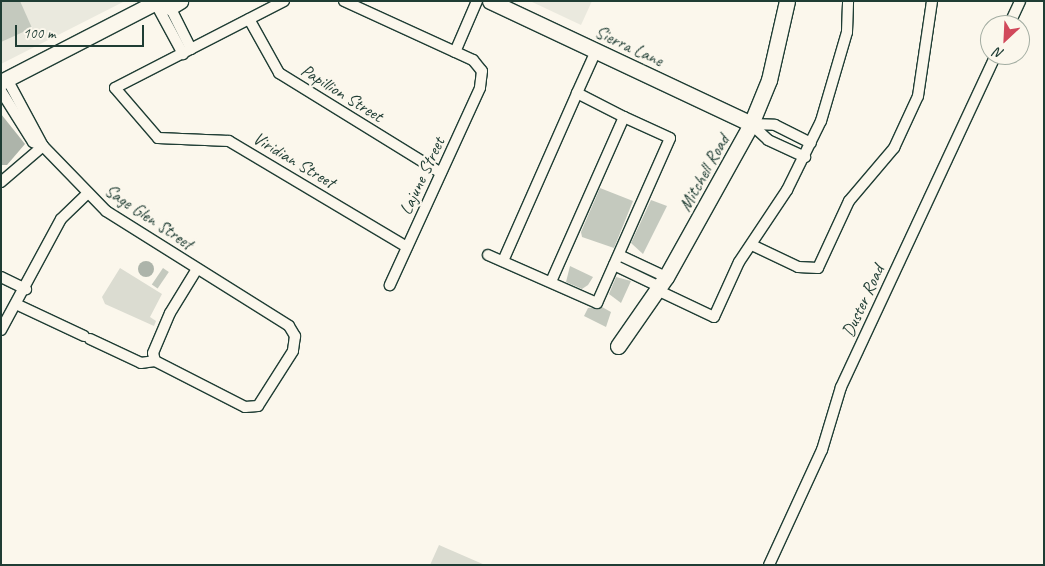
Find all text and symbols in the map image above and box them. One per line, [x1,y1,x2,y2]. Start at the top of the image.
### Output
scale bar [18,15,146,47]
north arrow [980,15,1030,65]
street label: Sierra Lane [592,21,666,71]
text: 100 m [23,24,55,43]
text: N [991,44,1006,63]
street label: Papillion Street [297,59,387,127]
street label: Viridian Street [249,127,339,193]
street label: Mitchell Road [674,131,734,215]
street label: Lajune Street [395,134,449,218]
street label: Sage Glen Street [100,179,198,255]
street label: Duster Road [837,262,889,340]

